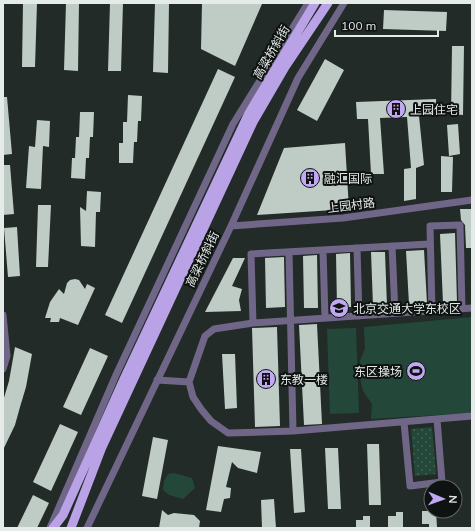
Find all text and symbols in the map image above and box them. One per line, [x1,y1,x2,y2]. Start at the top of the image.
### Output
scale bar [335,12,438,38]
text: 100 m [341,18,376,33]
street label: 高粱桥斜街 [250,22,292,82]
building icon: 上园住宅 [385,98,407,120]
place label: 上园住宅 [410,102,458,117]
building icon: 融汇国际 [299,167,321,189]
place label: 融汇国际 [324,171,372,186]
street label: 上园村路 [326,195,376,215]
street label: 高梁桥斜街 [182,229,222,289]
school or university icon: 北京交通大学东校区 [328,297,350,319]
place label: 北京交通大学东校区 [353,301,461,316]
sports icon: 东区操场 [405,360,427,382]
place label: 东区操场 [354,364,402,379]
building icon: 东教一楼 [255,368,277,390]
place label: 东教一楼 [280,372,328,387]
north arrow [423,479,463,519]
text: N [446,495,460,504]

